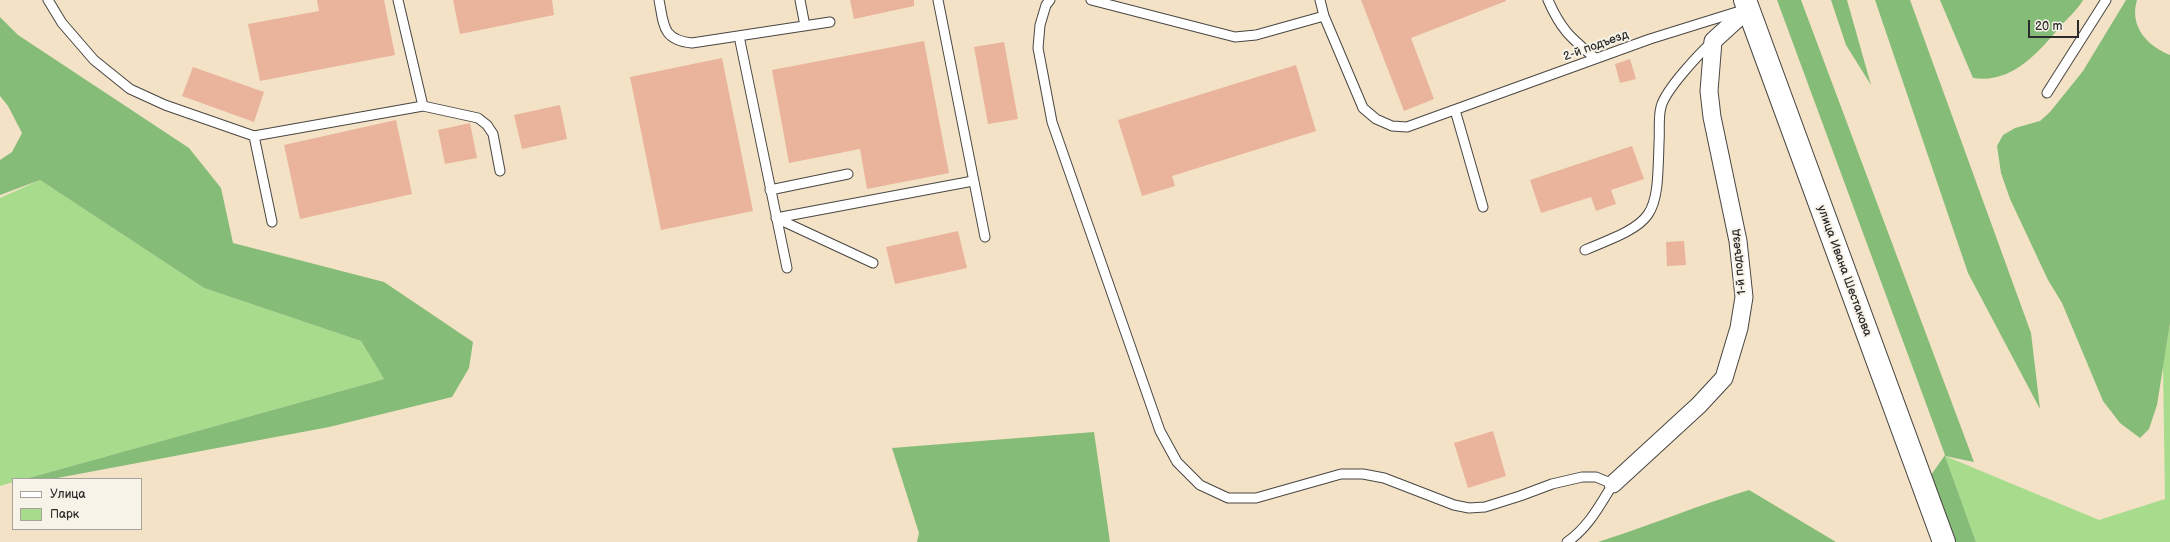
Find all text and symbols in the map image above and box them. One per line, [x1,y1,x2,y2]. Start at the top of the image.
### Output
scale bar [2030,12,2081,38]
text: 20 m [2035,19,2062,34]
street label: 2-й подъезд [1561,28,1631,64]
street label: улица Ивана Шестакова [1814,204,1874,338]
street label: 1-й подъезд [1728,229,1750,295]
legend [12,478,142,530]
text: Улица [50,487,86,502]
text: Парк [50,507,79,522]

